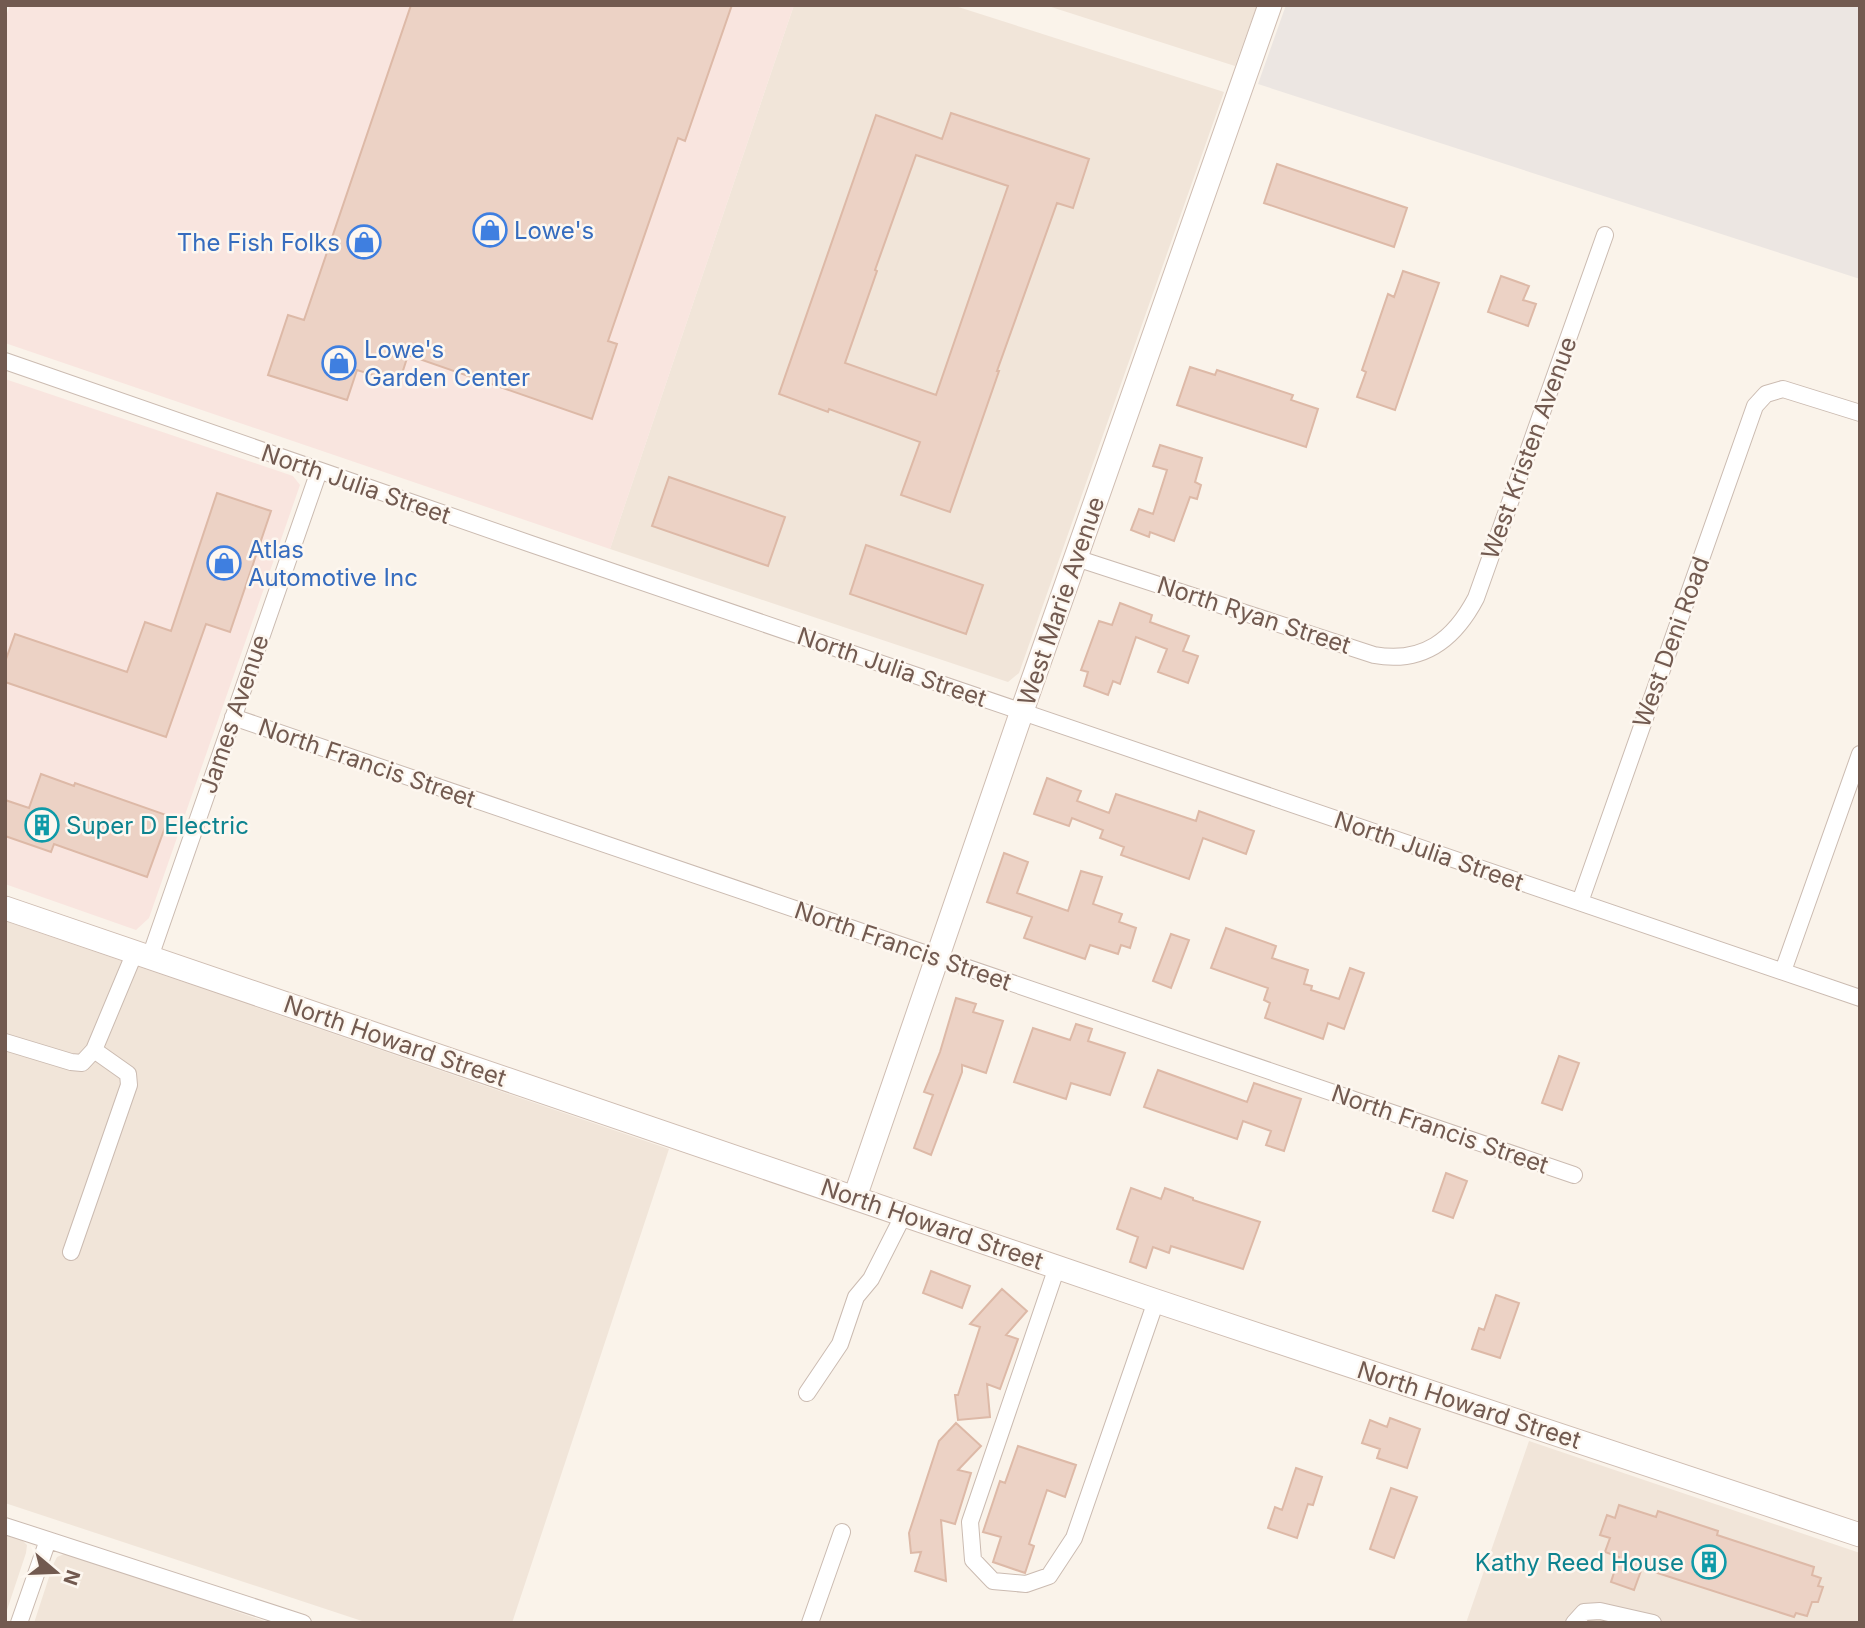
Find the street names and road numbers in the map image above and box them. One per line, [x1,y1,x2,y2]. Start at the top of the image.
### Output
street label: West Kristen Avenue [1475,333,1583,563]
street label: North Julia Street [258,438,455,530]
street label: West Marie Avenue [1012,493,1110,709]
street label: West Deni Road [1627,553,1715,731]
street label: North Ryan Street [1154,570,1354,660]
street label: North Julia Street [794,621,991,713]
street label: James Avenue [193,631,275,797]
street label: North Francis Street [255,712,479,814]
street label: North Julia Street [1331,805,1528,897]
street label: North Francis Street [791,895,1015,997]
street label: North Howard Street [280,989,510,1093]
street label: North Francis Street [1328,1078,1552,1180]
street label: North Howard Street [817,1172,1047,1276]
street label: North Howard Street [1354,1355,1585,1455]

